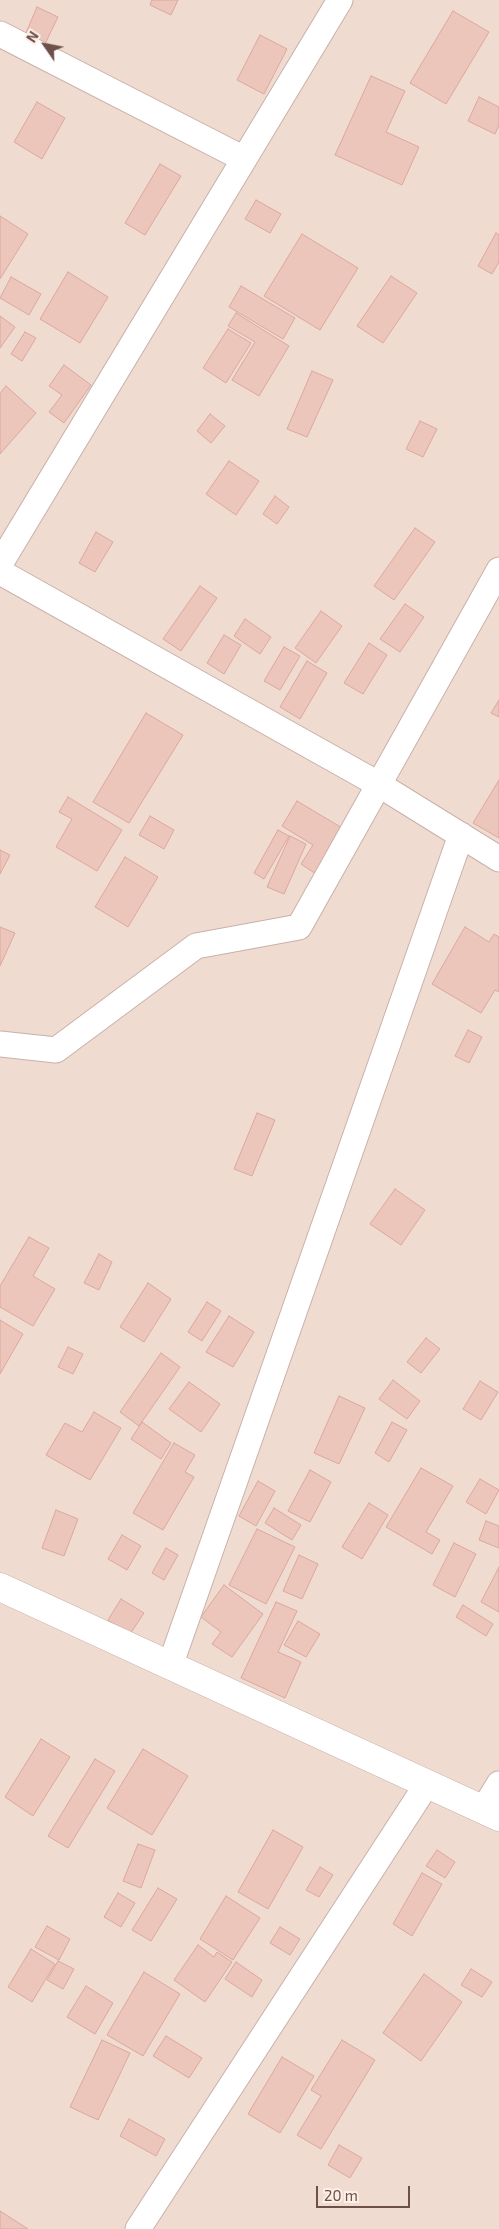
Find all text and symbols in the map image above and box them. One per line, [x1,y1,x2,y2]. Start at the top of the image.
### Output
north arrow [20,20,70,70]
text: N [22,28,42,45]
scale bar [319,2176,413,2208]
text: 20 m [324,2186,358,2204]

